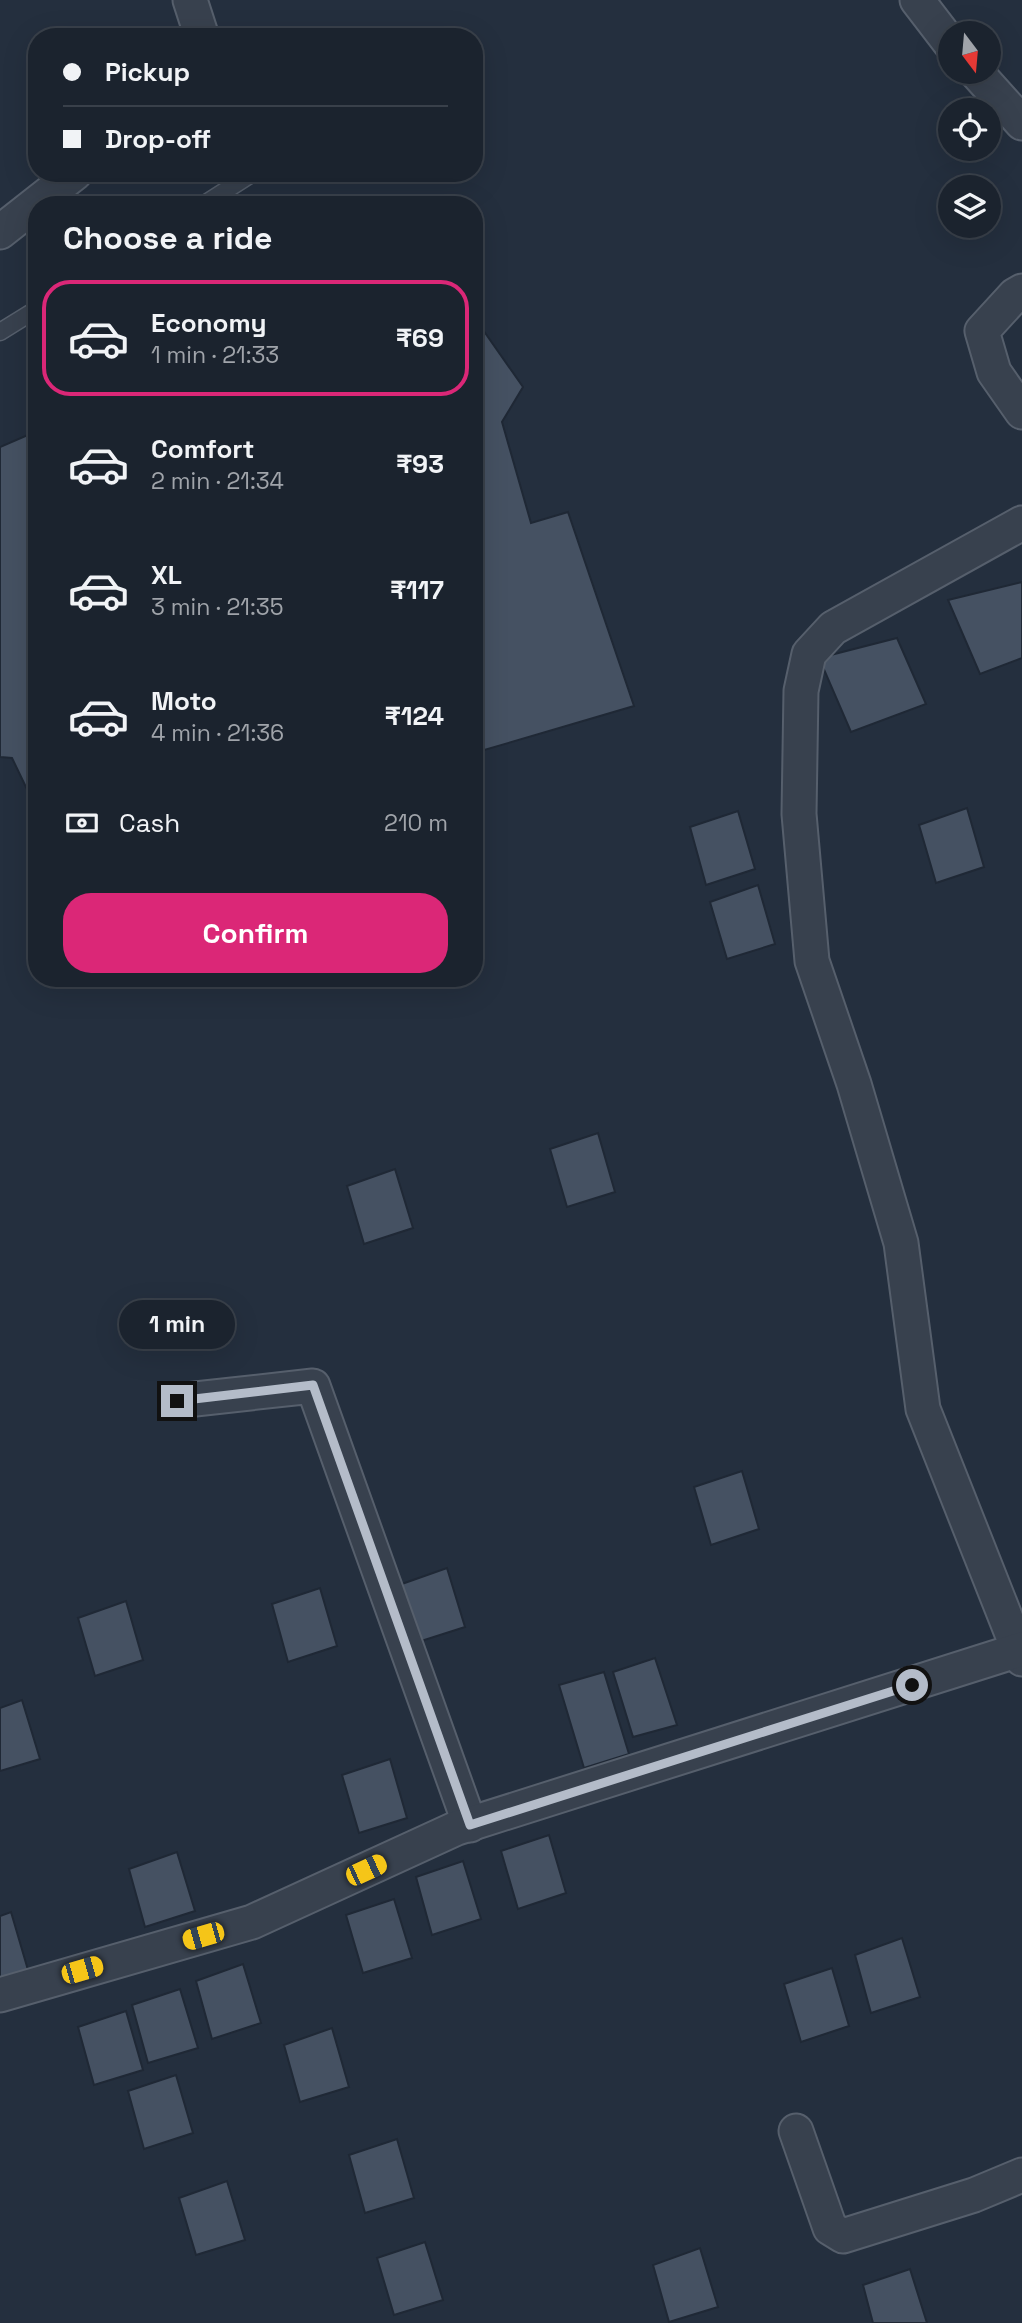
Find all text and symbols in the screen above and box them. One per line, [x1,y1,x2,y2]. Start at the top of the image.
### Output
north arrow [938,21,1001,84]
map controls [938,21,1001,238]
text: Pickup [105,55,190,89]
button: locate [938,98,1001,161]
text: Drop-off [105,122,211,156]
button: layers [938,175,1001,238]
text: Choose a ride [63,218,273,258]
text: Economy [151,306,267,340]
icon: car [67,307,130,370]
text: ₹69 [396,321,444,355]
text: 1 min · 21:33 [151,340,279,370]
text: Comfort [151,432,254,466]
icon: car [67,433,130,496]
text: ₹93 [396,447,444,481]
text: 2 min · 21:34 [151,466,284,496]
text: XL [151,558,182,592]
icon: car [67,559,130,622]
text: ₹117 [390,573,444,607]
text: 3 min · 21:35 [151,592,283,622]
text: Moto [151,684,217,718]
icon: car [67,685,130,748]
text: ₹124 [385,699,444,733]
text: 4 min · 21:36 [151,718,284,748]
icon: cash [63,804,101,842]
text: Cash [119,806,180,840]
text: 210 m [384,808,448,838]
button: Confirm [63,893,448,973]
callout: 1 min [119,1300,235,1348]
text: 1 min [149,1309,205,1339]
route end [161,1385,193,1417]
route start [896,1669,928,1701]
car [343,1852,390,1888]
car [180,1920,227,1952]
car [59,1954,106,1986]

